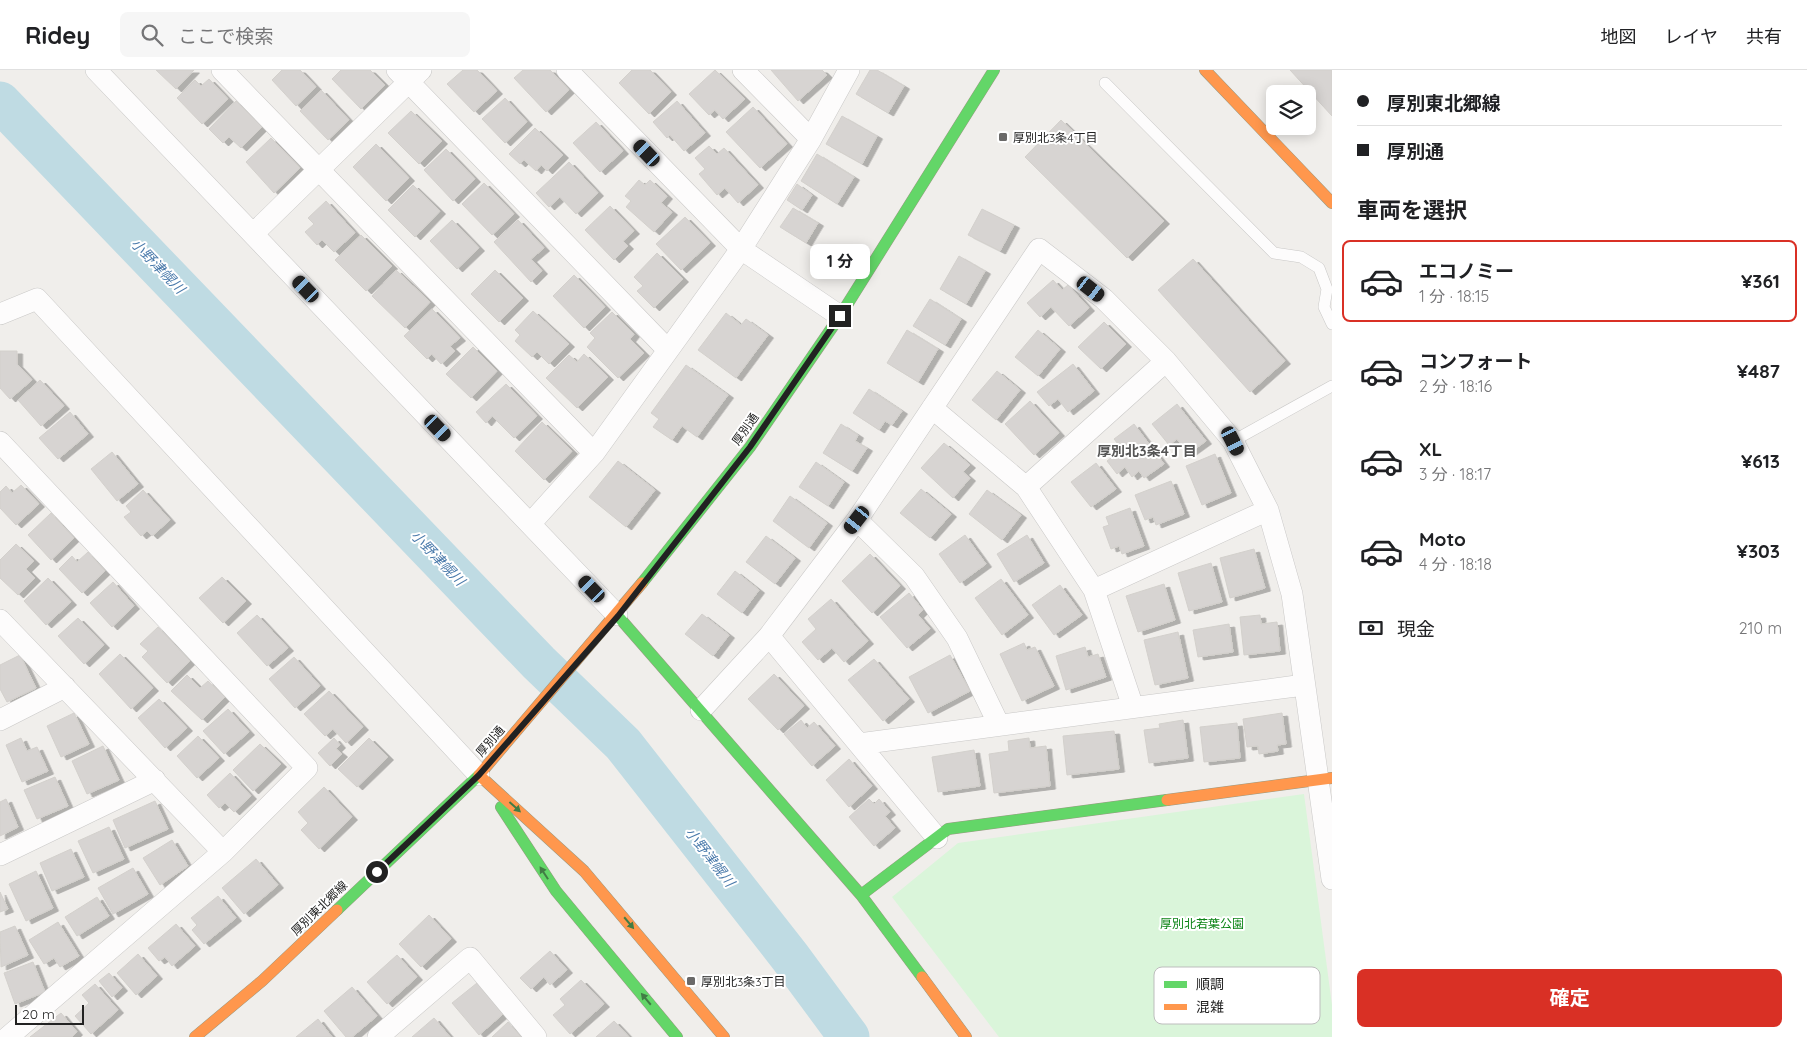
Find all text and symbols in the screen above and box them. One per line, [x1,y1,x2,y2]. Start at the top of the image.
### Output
search box [120,12,470,57]
text: Ridey [25,20,90,50]
icon: search [138,21,166,49]
text: ここで検索 [178,24,273,48]
text: 地図 [1601,25,1637,48]
text: レイヤ [1665,25,1718,48]
text: 共有 [1746,25,1782,48]
map controls [1266,85,1316,135]
button: layers [1266,85,1316,135]
text: 厚別東北郷線 [1387,91,1501,115]
place label: 厚別北3条4丁目 [1013,130,1098,145]
marker: 厚別北3条4丁目 [997,131,1009,143]
car [631,137,662,169]
text: 厚別通 [1387,139,1444,163]
text: 車両を選択 [1357,196,1467,224]
water label: 小野津幌川 [127,235,190,299]
callout: 1 分 [810,244,870,278]
text: 1 分 [827,251,853,271]
icon: car [1359,259,1404,304]
text: エコノミー [1419,259,1514,283]
text: ¥361 [1741,269,1780,293]
car [290,273,321,305]
car [1074,274,1107,304]
text: 1 分 · 18:15 [1419,286,1489,306]
route end [829,305,851,327]
icon: car [1359,349,1404,394]
text: コンフォート [1419,349,1532,373]
text: ¥487 [1737,359,1780,383]
text: 2 分 · 18:16 [1419,376,1492,396]
street label: 厚別通 [729,410,761,448]
car [422,412,453,444]
car [1219,424,1246,458]
text: XL [1419,437,1442,461]
icon: car [1359,439,1404,484]
district label: 厚別北3条4丁目 [1097,442,1197,460]
text: ¥613 [1741,449,1780,473]
text: 3 分 · 18:17 [1419,464,1491,484]
car [841,504,872,536]
water label: 小野津幌川 [407,527,470,591]
text: Moto [1419,527,1466,551]
icon: car [1359,529,1404,574]
text: ¥303 [1737,539,1780,563]
text: 4 分 · 18:18 [1419,554,1492,574]
car [576,573,607,605]
icon: cash [1357,614,1385,642]
text: 現金 [1397,617,1435,641]
text: 210 m [1739,618,1782,638]
street label: 厚別通 [473,722,507,760]
one-way arrow [509,802,522,813]
water label: 小野津幌川 [681,824,740,892]
route start [366,861,388,883]
one-way arrow [539,866,549,880]
street label: 厚別東北郷線 [288,878,350,938]
park label: 厚別北若葉公園 [1160,916,1244,931]
one-way arrow [623,917,634,930]
legend [1154,967,1320,1024]
button: 確定 [1357,969,1782,1027]
place label: 厚別北3条3丁目 [701,974,786,989]
marker: 厚別北3条3丁目 [685,975,697,987]
text: 順調 [1196,975,1224,993]
one-way arrow [640,993,651,1006]
text: 混雑 [1196,998,1224,1016]
scale bar [15,1002,84,1025]
text: 20 m [22,1005,55,1023]

